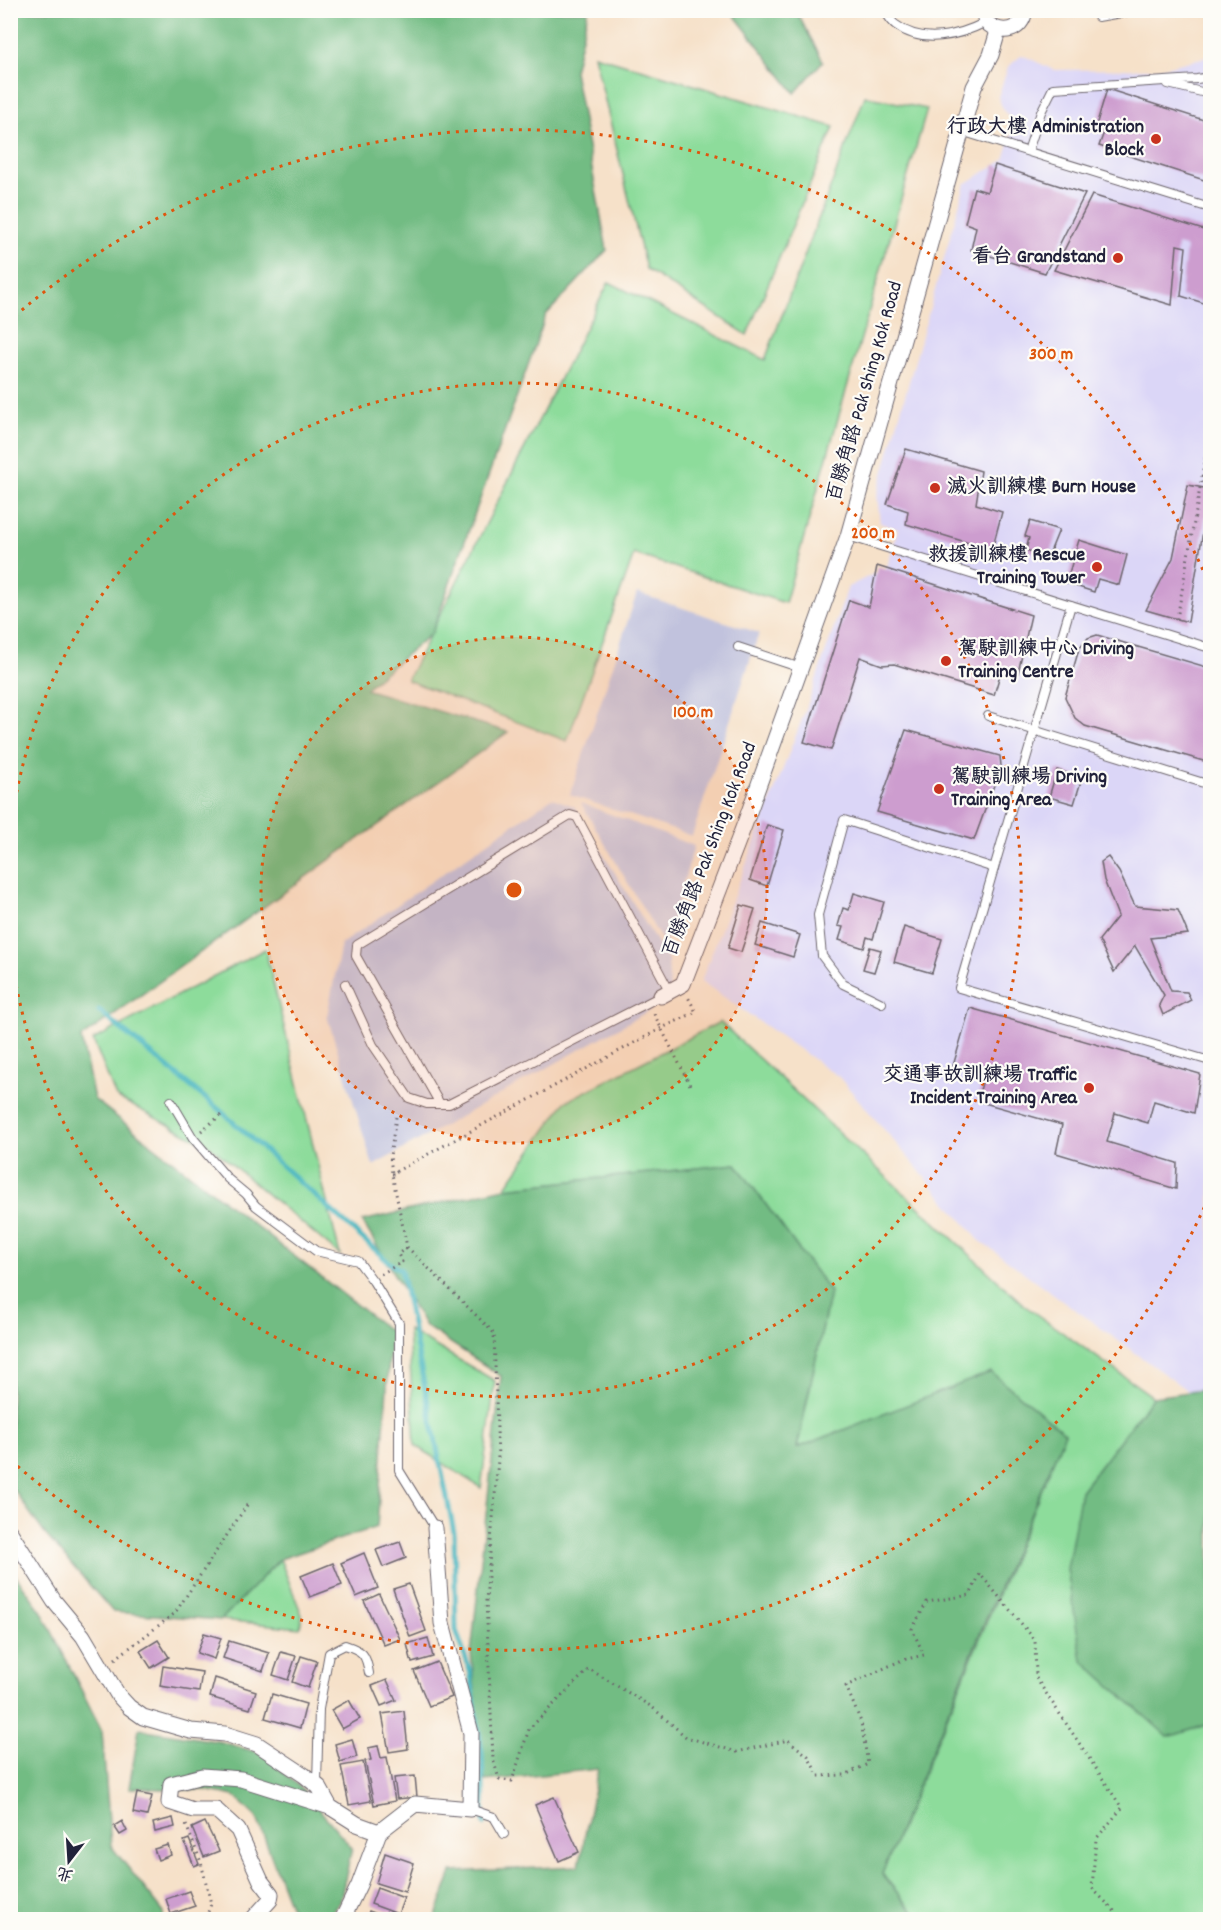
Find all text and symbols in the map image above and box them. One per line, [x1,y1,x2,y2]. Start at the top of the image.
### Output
place label: 行政大樓 Administration Block [947,114,1144,165]
marker: 行政大樓 Administration Block [1149,132,1163,146]
place label: 看台 Grandstand [972,244,1106,272]
marker: 看台 Grandstand [1111,251,1125,265]
street label: 百勝角路 Pak Shing Kok Road [821,278,911,506]
text: 300 m [1029,343,1073,368]
place label: 滅火訓練樓 Burn House [947,474,1136,502]
marker: 滅火訓練樓 Burn House [928,481,942,495]
text: 200 m [851,522,895,547]
place label: 救援訓練樓 Rescue Training Tower [928,542,1086,593]
marker: 救援訓練樓 Rescue Training Tower [1090,560,1104,574]
place label: 駕駛訓練中心 Driving Training Centre [958,636,1134,687]
marker: 駕駛訓練中心 Driving Training Centre [939,654,953,668]
text: 100 m [673,701,713,726]
street label: 百勝角路 Pak Shing Kok Road [657,738,765,962]
place label: 駕駛訓練場 Driving Training Area [951,764,1107,815]
marker: 駕駛訓練場 Driving Training Area [932,782,946,796]
centre of rings [504,880,524,900]
place label: 交通事故訓練場 Traffic Incident Training Area [883,1062,1078,1113]
marker: 交通事故訓練場 Traffic Incident Training Area [1082,1081,1096,1095]
north arrow [39,1831,99,1891]
text: 北 [54,1860,76,1886]

